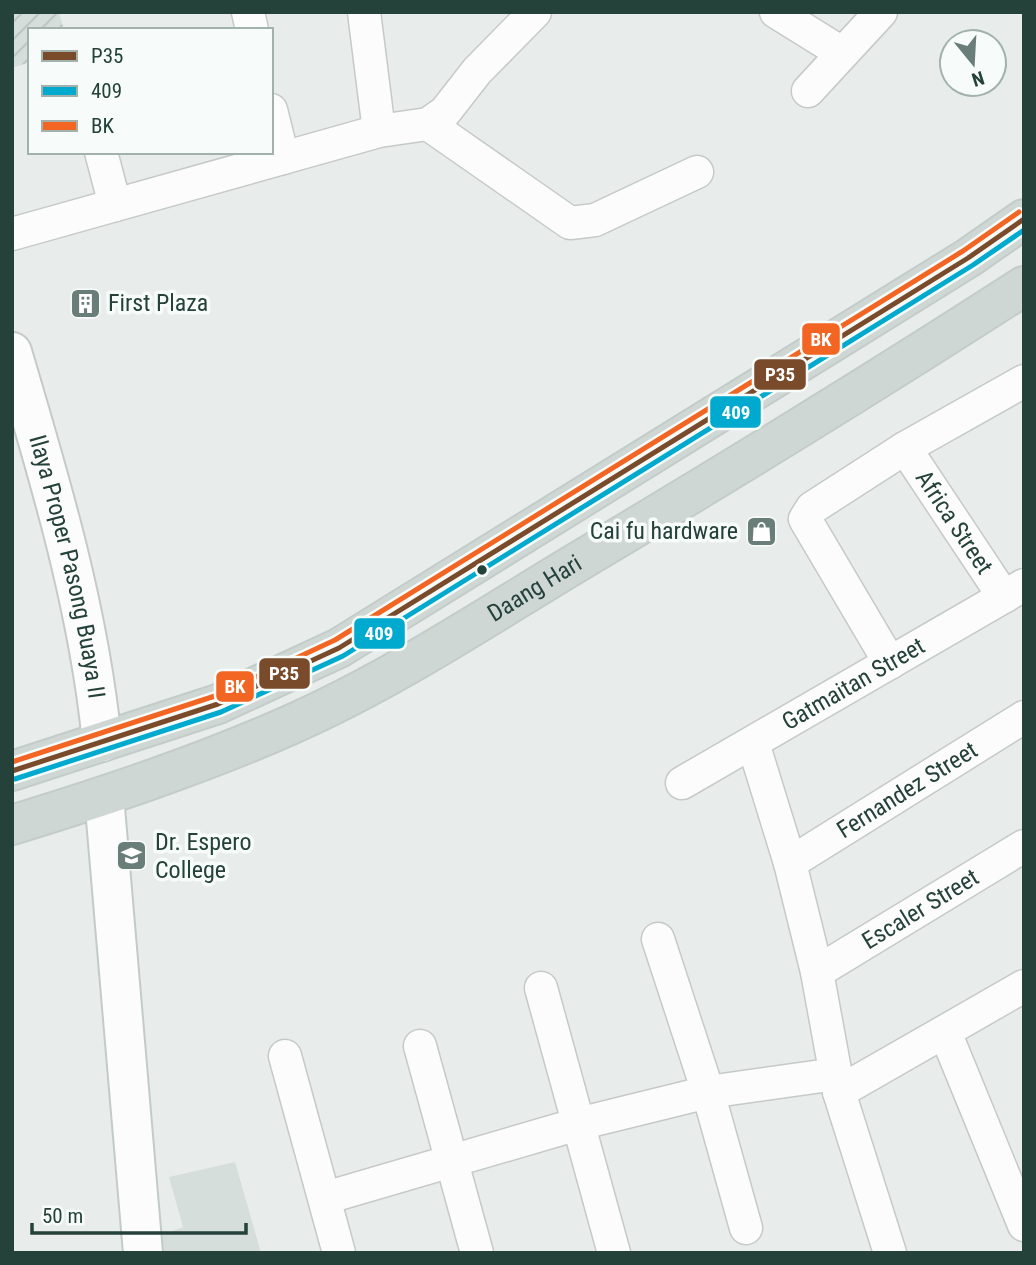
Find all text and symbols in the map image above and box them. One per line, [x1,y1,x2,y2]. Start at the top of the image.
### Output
legend [28,28,273,154]
north arrow [938,28,1008,98]
text: P35 [91,44,123,68]
text: N [969,66,987,91]
text: 409 [91,79,122,103]
text: BK [91,114,114,138]
building icon: First Plaza [68,286,102,320]
place label: First Plaza [108,289,208,317]
line badge: BK [801,322,841,356]
text: BK [810,328,832,351]
line badge: P35 [753,358,807,391]
text: P35 [765,363,795,386]
line badge: 409 [709,395,762,429]
text: 409 [722,401,750,424]
street label: Ilaya Proper Pasong Buaya II [23,432,111,700]
street label: Africa Street [910,465,999,579]
shop icon: Cai fu hardware [744,514,778,548]
place label: Cai fu hardware [590,517,738,545]
street label: Daang Hari [483,549,587,628]
unlabelled marker [475,563,489,577]
line badge: 409 [353,617,406,650]
text: 409 [365,622,393,645]
street label: Gatmaitan Street [777,632,930,736]
line badge: P35 [258,657,311,690]
text: P35 [269,662,299,685]
line badge: BK [215,670,255,703]
text: BK [224,675,246,698]
street label: Fernandez Street [832,736,982,844]
place label: Dr. Espero College [155,828,252,884]
school or university icon: Dr. Espero College [115,839,149,873]
street label: Escaler Street [857,863,984,955]
scale bar [32,1192,245,1236]
text: 50 m [42,1204,83,1228]

